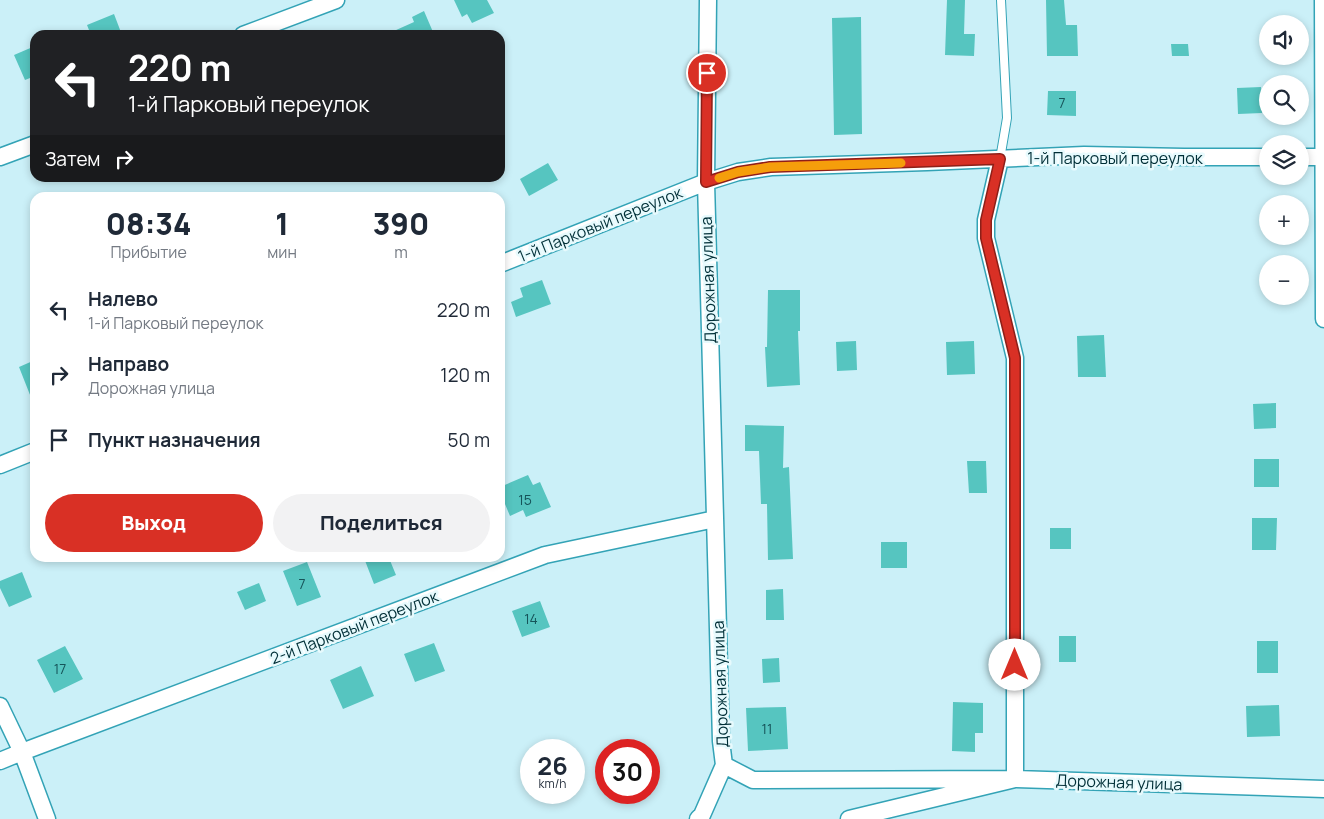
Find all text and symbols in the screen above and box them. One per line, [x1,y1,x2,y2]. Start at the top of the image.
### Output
map controls [1259,15,1309,305]
button: sound [1259,15,1309,65]
text: 220 m [128,44,231,92]
icon: left [45,50,110,115]
pin [686,52,728,94]
icon: arrive [693,59,721,87]
button: search [1259,75,1309,125]
text: 1-й Парковый переулок [128,89,369,119]
house number: 7 [1058,93,1066,112]
button: layers [1259,135,1309,185]
icon: right [110,145,138,173]
text: Затем [45,146,100,172]
street label: 1-й Парковый переулок [1027,147,1204,169]
street label: 1-й Парковый переулок [515,181,686,267]
button: + [1259,195,1309,245]
text: 08:34 [106,203,192,244]
text: 1 [275,203,289,244]
text: 390 [373,203,429,244]
street label: Дорожная улица [695,216,721,344]
text: Прибытие [111,241,187,263]
text: мин [267,241,297,263]
text: m [394,241,408,263]
button: − [1259,255,1309,305]
text: Налево [88,286,158,312]
icon: left [45,296,73,324]
text: 220 m [437,297,490,323]
text: 1-й Парковый переулок [88,312,263,334]
text: Направо [88,351,169,377]
icon: right [45,361,73,389]
text: 120 m [440,362,490,388]
text: Дорожная улица [88,377,215,399]
icon: arrive [45,426,73,454]
text: Пункт назначения [88,427,261,453]
text: 50 m [448,427,490,453]
house number: 15 [518,490,532,509]
button: Выход [45,494,263,552]
button: Поделиться [273,494,490,552]
house number: 7 [298,574,306,593]
street label: 2-й Парковый переулок [267,584,442,669]
house number: 14 [524,609,538,628]
street label: Дорожная улица [707,620,733,748]
position arrow [988,638,1040,690]
house number: 17 [54,659,66,678]
house number: 11 [762,719,772,738]
speed limit sign: 30 [595,739,660,804]
text: 26 [537,748,568,783]
street label: Дорожная улица [1055,769,1183,795]
text: km/h [539,775,566,792]

